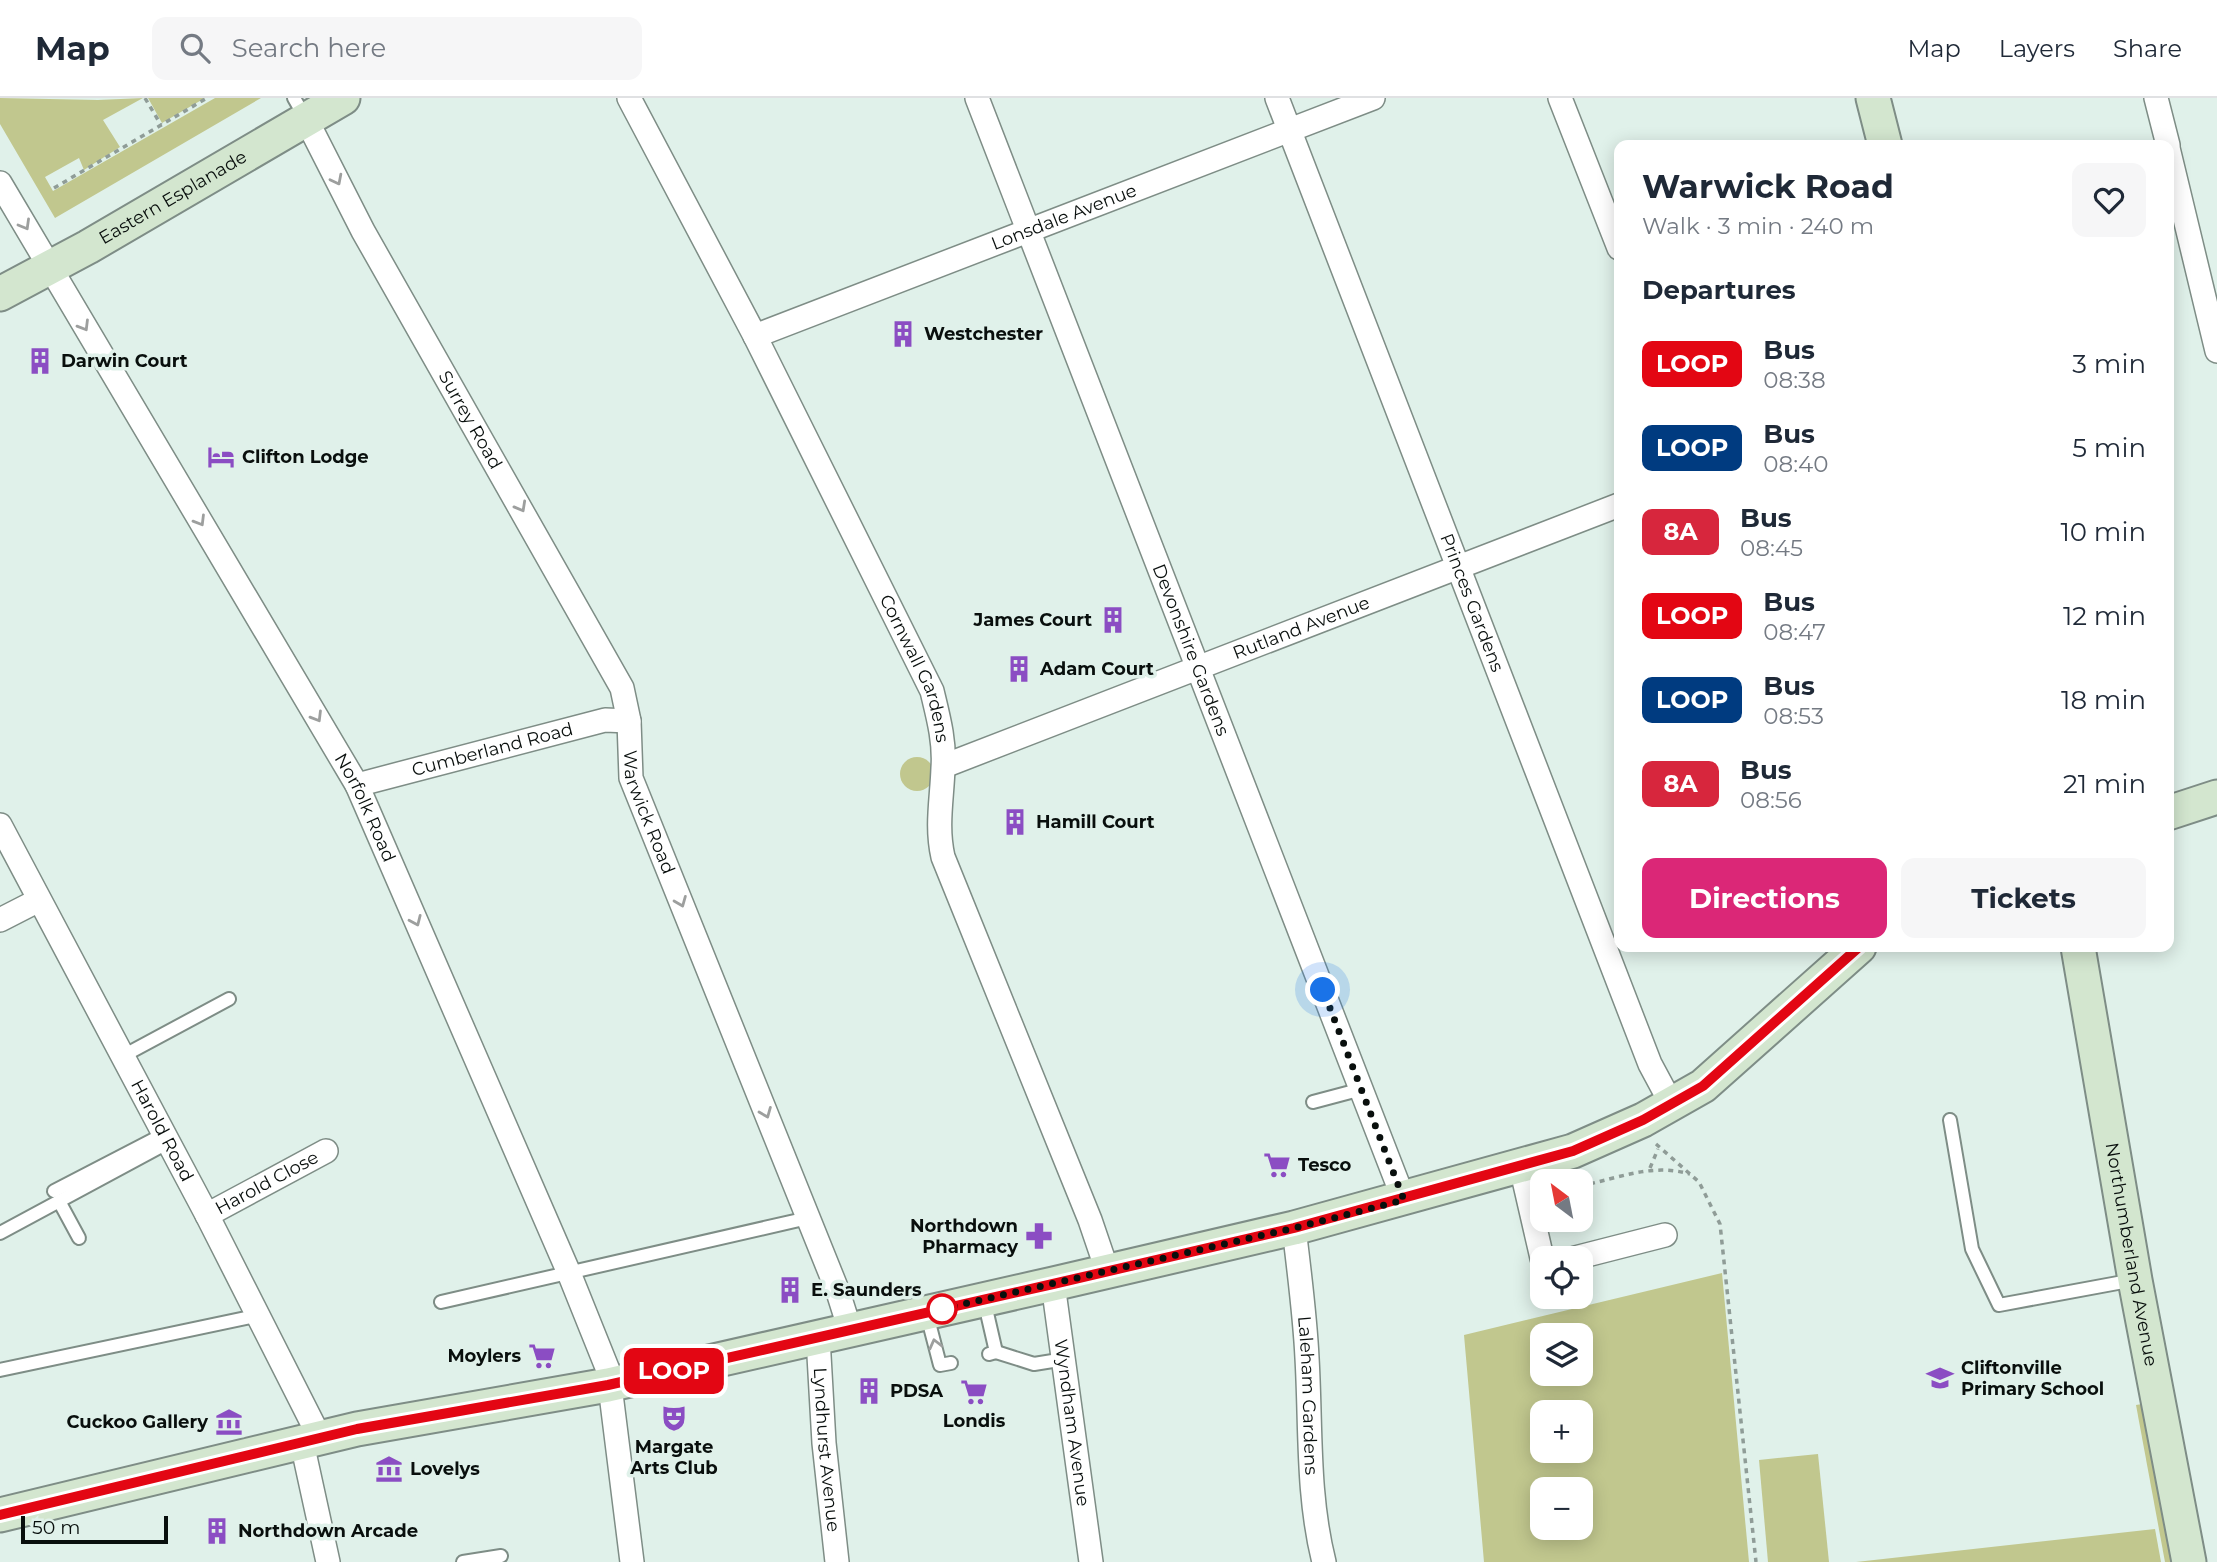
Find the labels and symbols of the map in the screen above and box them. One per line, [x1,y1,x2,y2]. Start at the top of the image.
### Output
street label: Eastern Esplanade [95,146,251,249]
one-way arrow [329,173,343,185]
street label: Lonsdale Avenue [988,179,1140,255]
one-way arrow [16,218,29,231]
one-way arrow [76,318,89,331]
building icon: Westchester [888,319,918,349]
place label: Westchester [924,323,1043,345]
building icon: Darwin Court [25,346,55,376]
place label: Darwin Court [61,350,188,372]
street label: Surrey Road [434,367,507,473]
hotel icon: Clifton Lodge [206,442,236,472]
place label: Clifton Lodge [242,446,369,468]
one-way arrow [513,499,526,512]
one-way arrow [192,514,205,527]
street label: Princes Gardens [1435,530,1509,675]
street label: Devonshire Gardens [1148,561,1234,739]
street label: Cornwall Gardens [875,591,953,744]
street label: Rutland Avenue [1230,591,1373,664]
building icon: James Court [1098,605,1128,635]
place label: James Court [972,609,1092,631]
building icon: Adam Court [1004,654,1034,684]
place label: Adam Court [1039,658,1154,680]
one-way arrow [308,709,321,722]
street label: Cumberland Road [410,718,575,781]
street label: Norfolk Road [330,749,400,866]
street label: Warwick Road [619,750,679,877]
building icon: Hamill Court [1000,807,1030,837]
place label: Hamill Court [1036,811,1155,833]
one-way arrow [672,896,686,908]
one-way arrow [408,914,422,926]
your location [1305,972,1340,1007]
street label: Harold Road [126,1076,198,1185]
one-way arrow [758,1106,772,1119]
street label: Northumberland Avenue [2101,1141,2162,1368]
street label: Harold Close [212,1146,322,1219]
supermarket icon: Tesco [1262,1150,1292,1180]
place label: Tesco [1298,1154,1352,1176]
north arrow [1530,1169,1592,1232]
place label: Northdown Pharmacy [910,1215,1018,1258]
pharmacy icon: Northdown Pharmacy [1024,1221,1054,1251]
building icon: E. Saunders [775,1275,805,1305]
place label: E. Saunders [811,1279,922,1301]
unlabelled marker [927,1294,957,1324]
street label: Laleham Gardens [1293,1315,1322,1476]
street label: Wyndham Avenue [1050,1338,1094,1508]
one-way arrow [929,1339,943,1351]
supermarket icon: Moylers [527,1341,557,1371]
place label: Moylers [447,1345,521,1367]
line badge: LOOP [625,1348,723,1394]
place label: Cliftonville Primary School [1961,1357,2104,1400]
school or university icon: Cliftonville Primary School [1925,1363,1955,1393]
street label: Lyndhurst Avenue [809,1367,845,1533]
building icon: PDSA [854,1376,884,1406]
supermarket icon: Londis [959,1377,989,1407]
place label: PDSA [890,1380,943,1402]
theatre icon: Margate Arts Club [659,1403,689,1433]
museum icon: Cuckoo Gallery [214,1407,244,1437]
place label: Londis [943,1410,1006,1432]
place label: Cuckoo Gallery [67,1411,208,1433]
place label: Margate Arts Club [629,1436,718,1479]
museum icon: Lovelys [374,1454,404,1484]
place label: Lovelys [410,1458,480,1480]
scale bar [21,1513,168,1545]
building icon: Northdown Arcade [202,1516,232,1546]
place label: Northdown Arcade [238,1520,418,1542]

